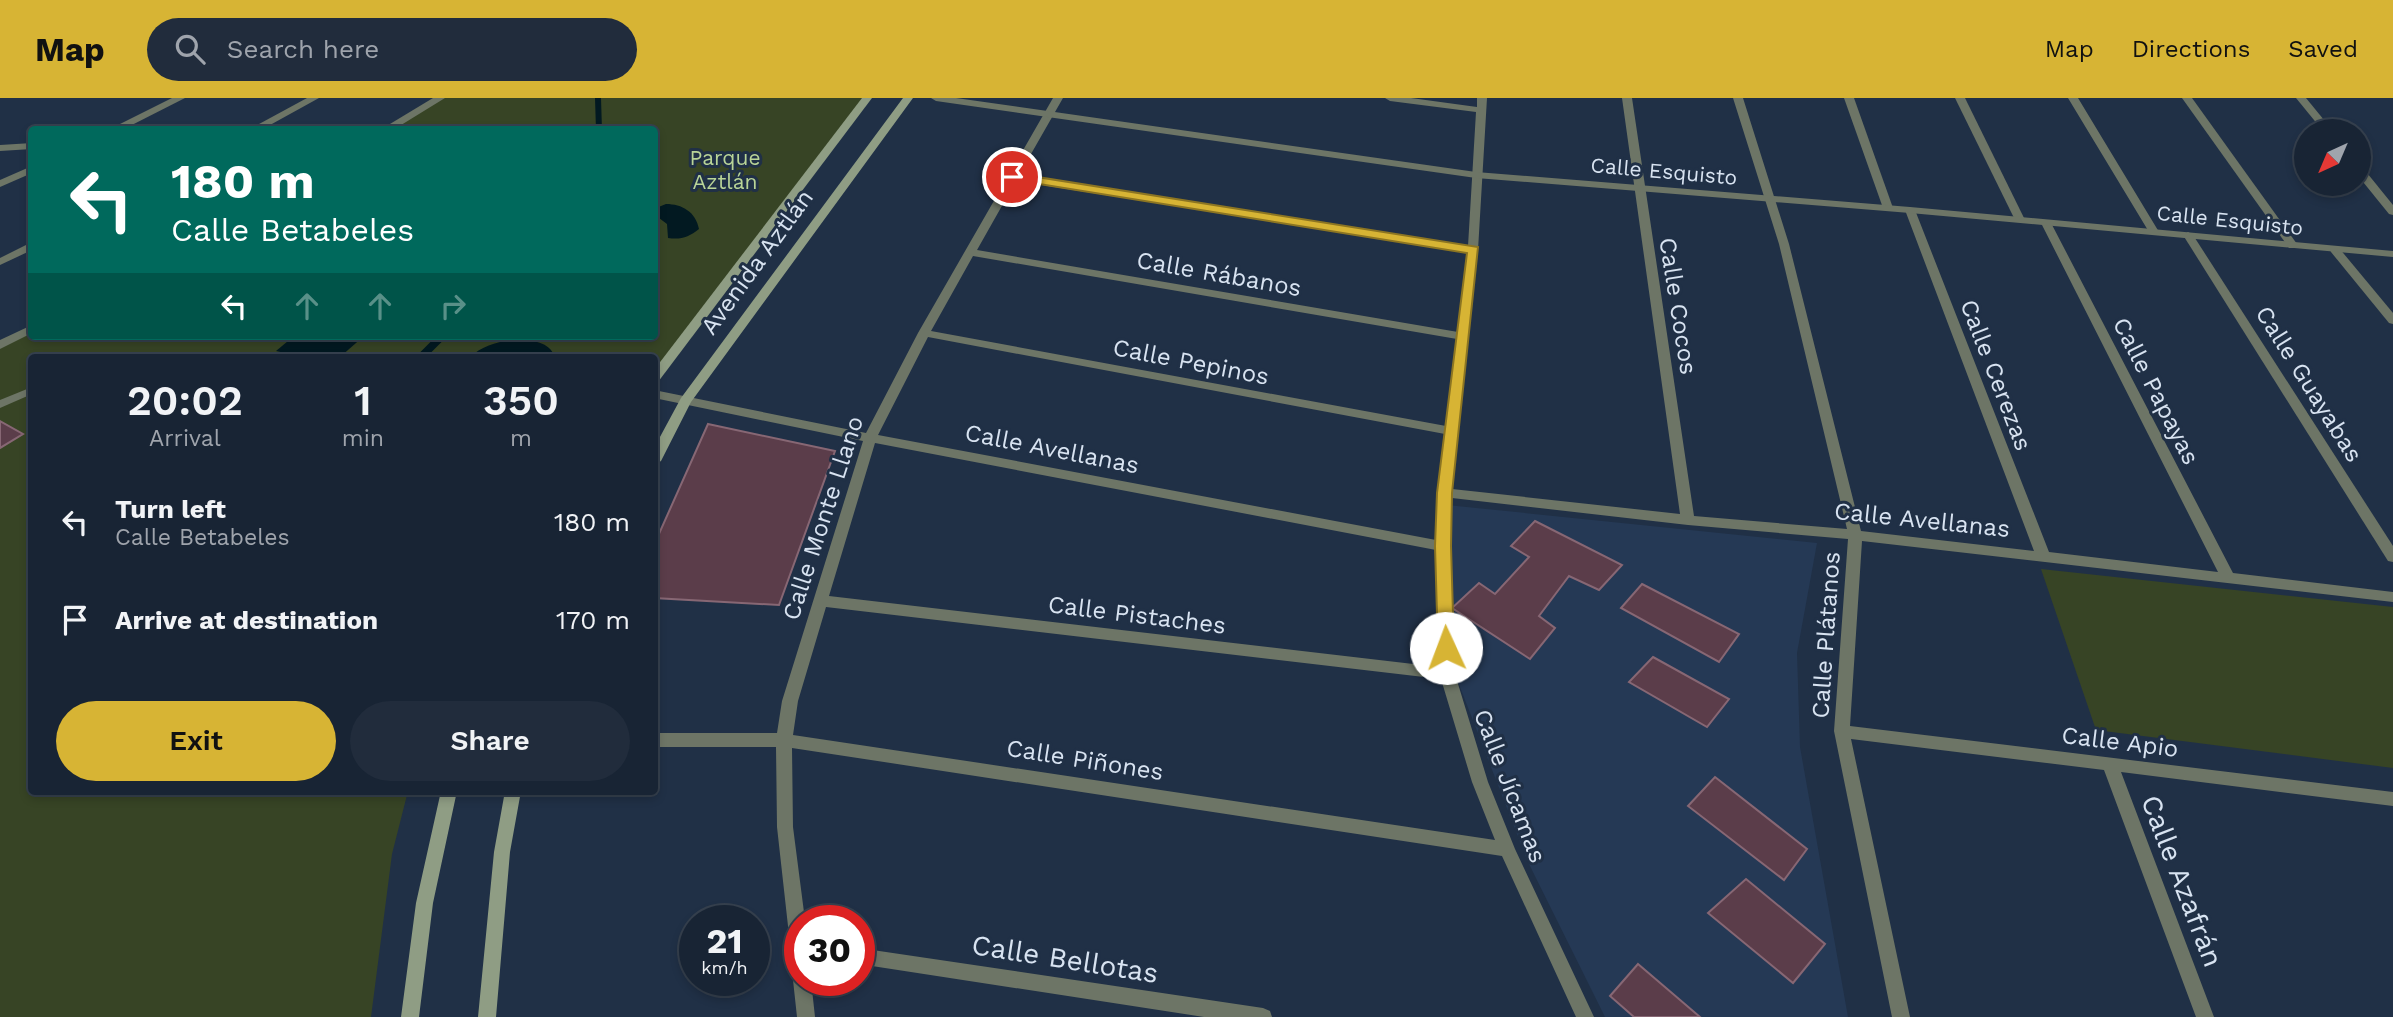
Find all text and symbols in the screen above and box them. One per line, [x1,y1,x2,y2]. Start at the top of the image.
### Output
search box [147,18,637,81]
text: Map [35,30,105,69]
icon: search [171,30,209,68]
text: Search here [227,34,379,64]
text: Map [2045,35,2094,63]
text: Directions [2132,35,2250,63]
text: Saved [2288,35,2358,63]
north arrow [2294,119,2371,196]
map controls [2294,119,2371,196]
park label: Parque Aztlán [689,145,761,194]
pin [982,147,1042,207]
text: 180 m [171,152,315,210]
street label: Calle Esquisto [1590,152,1738,190]
icon: left [56,154,147,245]
icon: arrive [993,158,1031,196]
street label: Avenida Aztlán [695,184,819,340]
street label: Calle Esquisto [2156,200,2304,240]
text: Calle Betabeles [171,211,414,249]
street label: Calle Cocos [1653,236,1703,376]
street label: Calle Rábanos [1134,246,1304,302]
icon: left [215,287,253,325]
icon: ahead [288,287,326,325]
icon: ahead [361,287,399,325]
icon: right [434,287,472,325]
street label: Calle Cerezas [1954,296,2038,454]
street label: Calle Guayabas [2250,301,2368,467]
street label: Calle Papayas [2107,313,2205,469]
street label: Calle Pepinos [1111,333,1271,391]
text: 20:02 [127,376,243,425]
text: 1 [354,376,372,425]
text: 350 [483,376,559,425]
street label: Calle Monte Llano [777,412,869,624]
street label: Calle Avellanas [963,418,1141,480]
text: Arrival [149,425,221,452]
text: min [342,425,384,452]
text: m [510,425,532,452]
text: Turn left [115,494,226,524]
street label: Calle Avellanas [1833,497,2011,543]
icon: left [56,503,94,541]
text: 180 m [554,507,630,537]
text: Calle Betabeles [115,524,290,551]
street label: Calle Plátanos [1806,551,1846,719]
street label: Calle Pistaches [1047,590,1227,640]
icon: arrive [56,601,94,639]
text: Arrive at destination [115,605,378,635]
text: 170 m [556,605,630,635]
position arrow [1409,611,1483,685]
button: Exit [56,701,336,781]
button: Share [350,701,630,781]
street label: Calle Jícamas [1468,705,1552,867]
street label: Calle Apio [2060,721,2180,763]
street label: Calle Piñones [1005,734,1165,786]
street label: Calle Azafrán [2134,791,2230,971]
speed limit sign: 30 [784,905,875,996]
text: 21 [707,920,742,962]
street label: Calle Bellotas [969,928,1161,990]
text: km/h [701,957,748,978]

